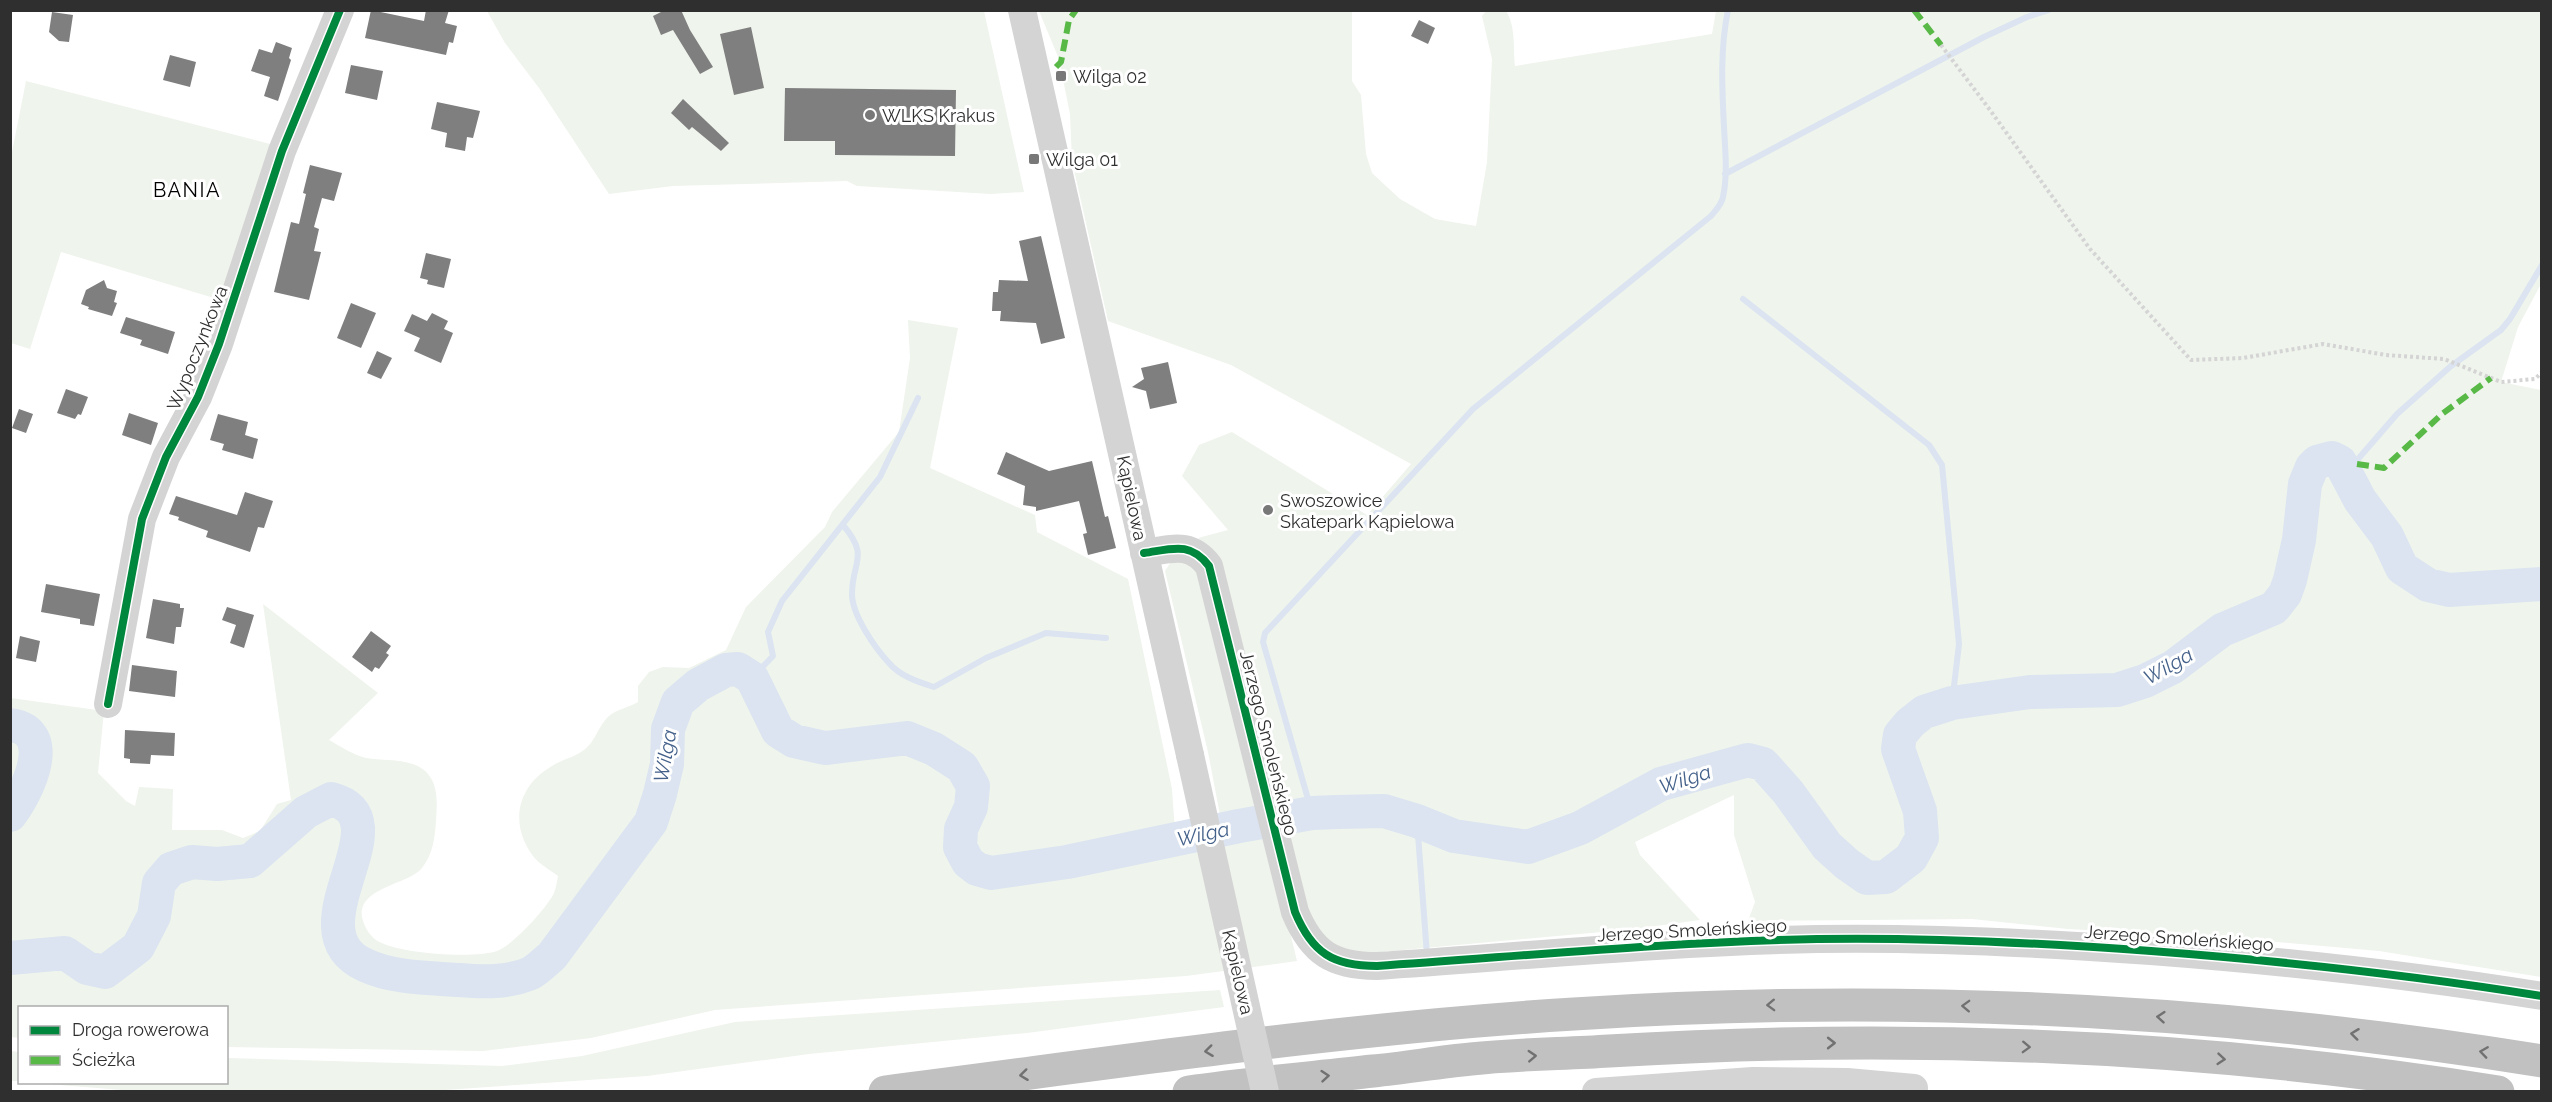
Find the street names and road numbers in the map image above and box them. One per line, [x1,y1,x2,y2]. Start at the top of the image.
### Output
street label: Wypoczynkowa [162,282,232,414]
street label: Kąpielowa [1113,454,1151,542]
street label: Jerzego Smoleńskiego [1236,648,1302,838]
street label: Jerzego Smoleńskiego [1597,915,1788,945]
street label: Jerzego Smoleńskiego [2084,921,2275,955]
street label: Kąpielowa [1218,928,1258,1016]

